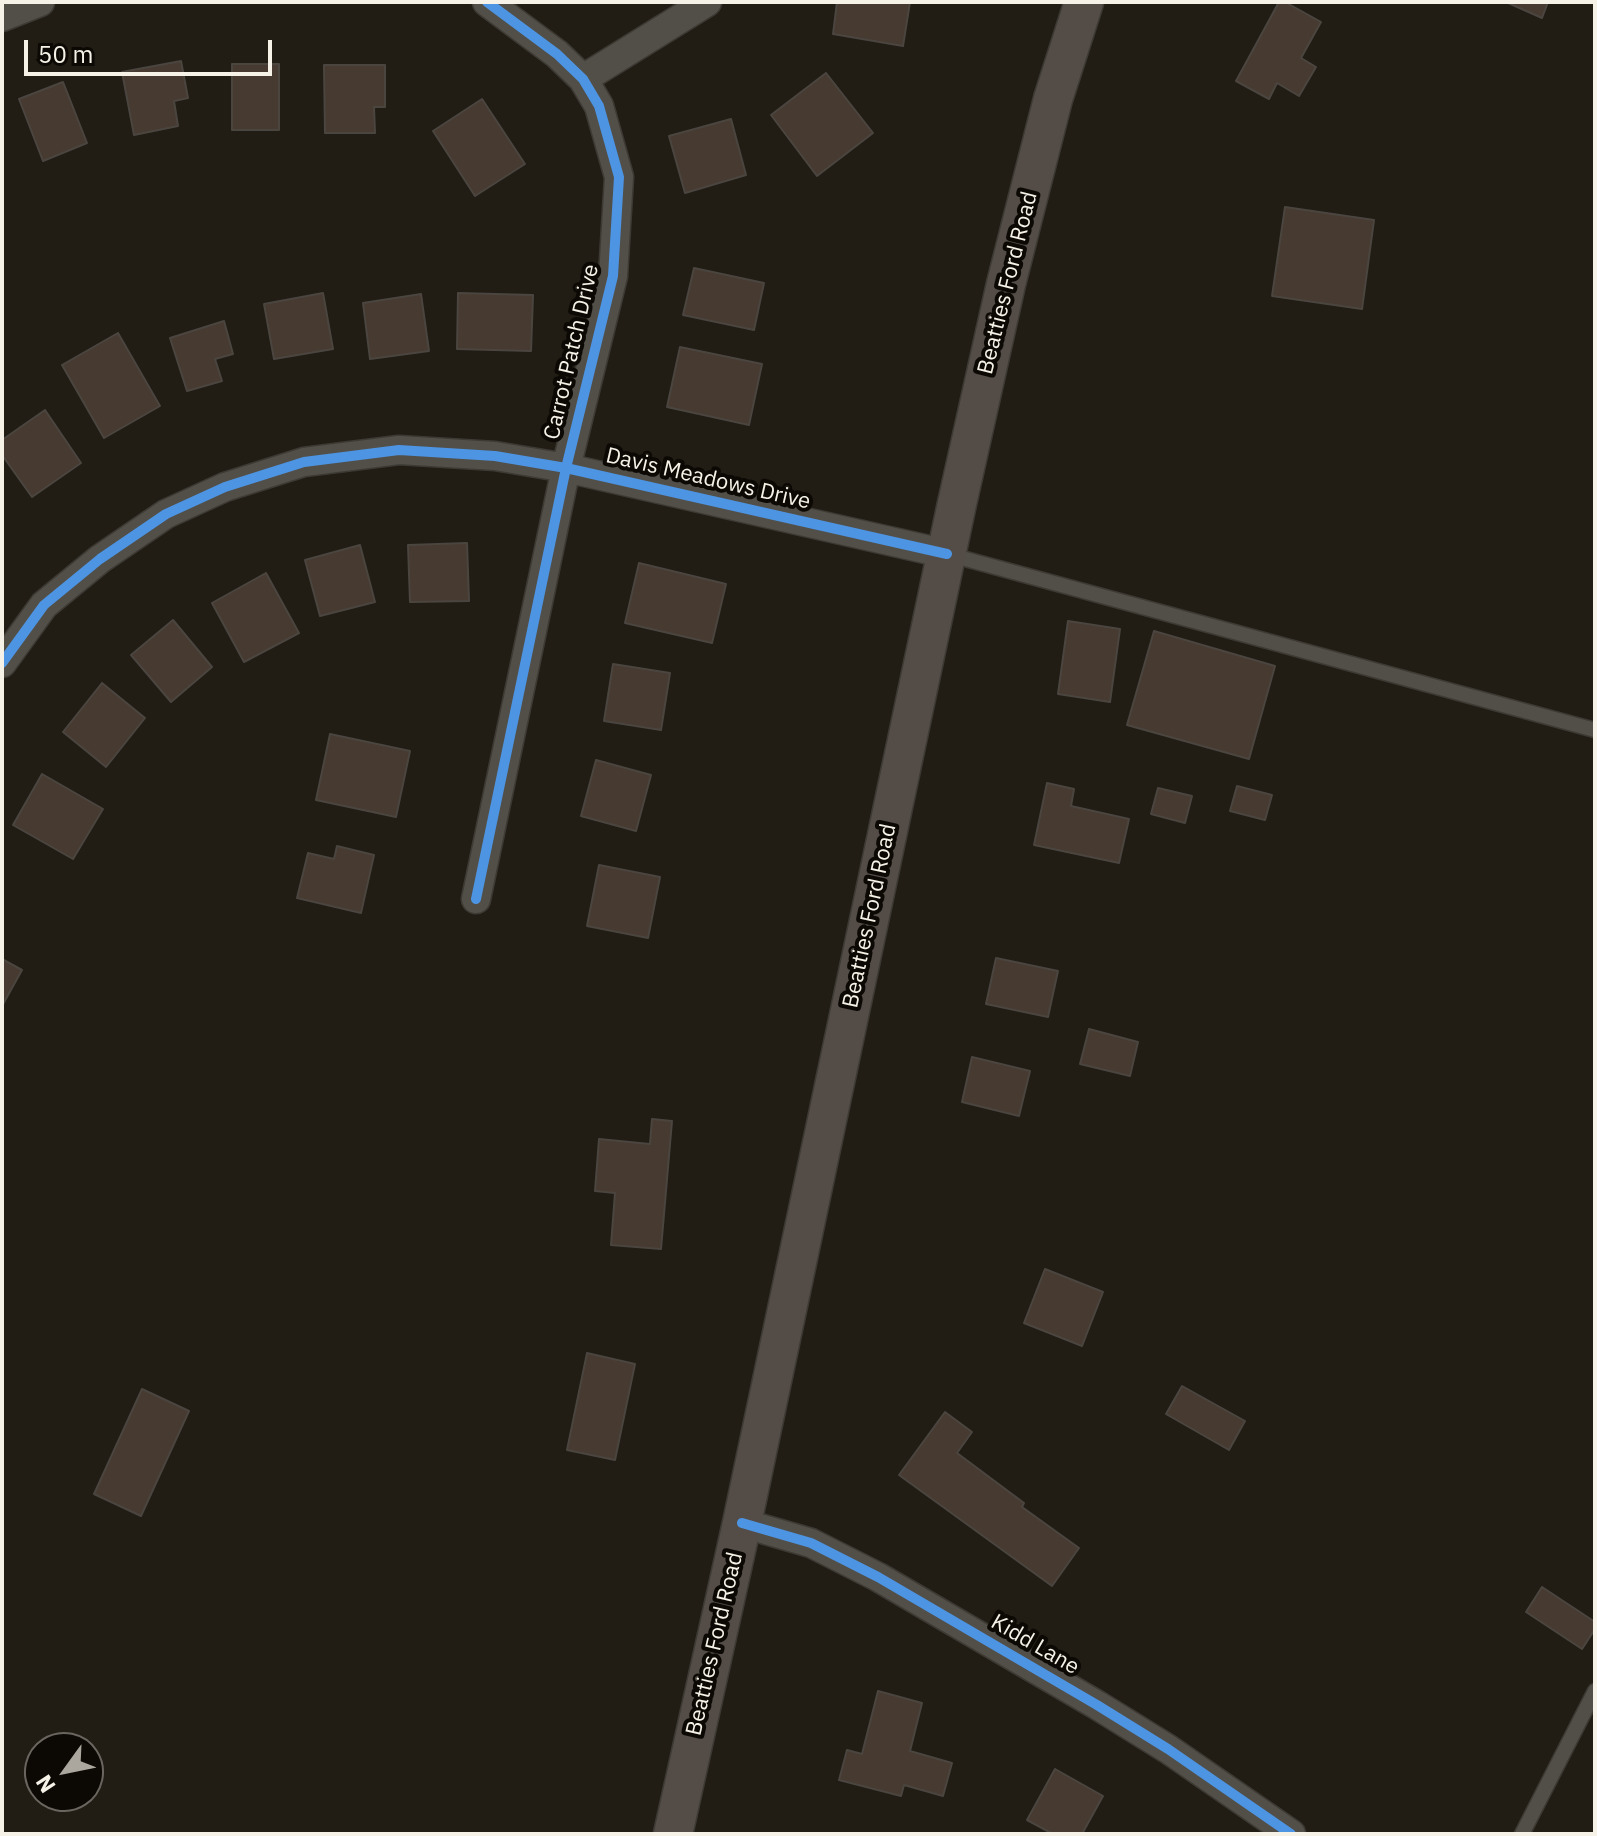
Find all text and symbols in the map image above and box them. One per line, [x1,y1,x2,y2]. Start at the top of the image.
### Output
scale bar [28,24,276,74]
text: 50 m [38,38,93,70]
street label: Beatties Ford Road [973,189,1043,377]
street label: Carrot Patch Drive [539,262,605,442]
street label: Davis Meadows Drive [603,443,813,515]
street label: Beatties Ford Road [838,822,902,1010]
street label: Beatties Ford Road [681,1550,749,1738]
street label: Kidd Lane [986,1609,1084,1681]
north arrow [24,1732,104,1812]
text: N [29,1770,62,1799]

